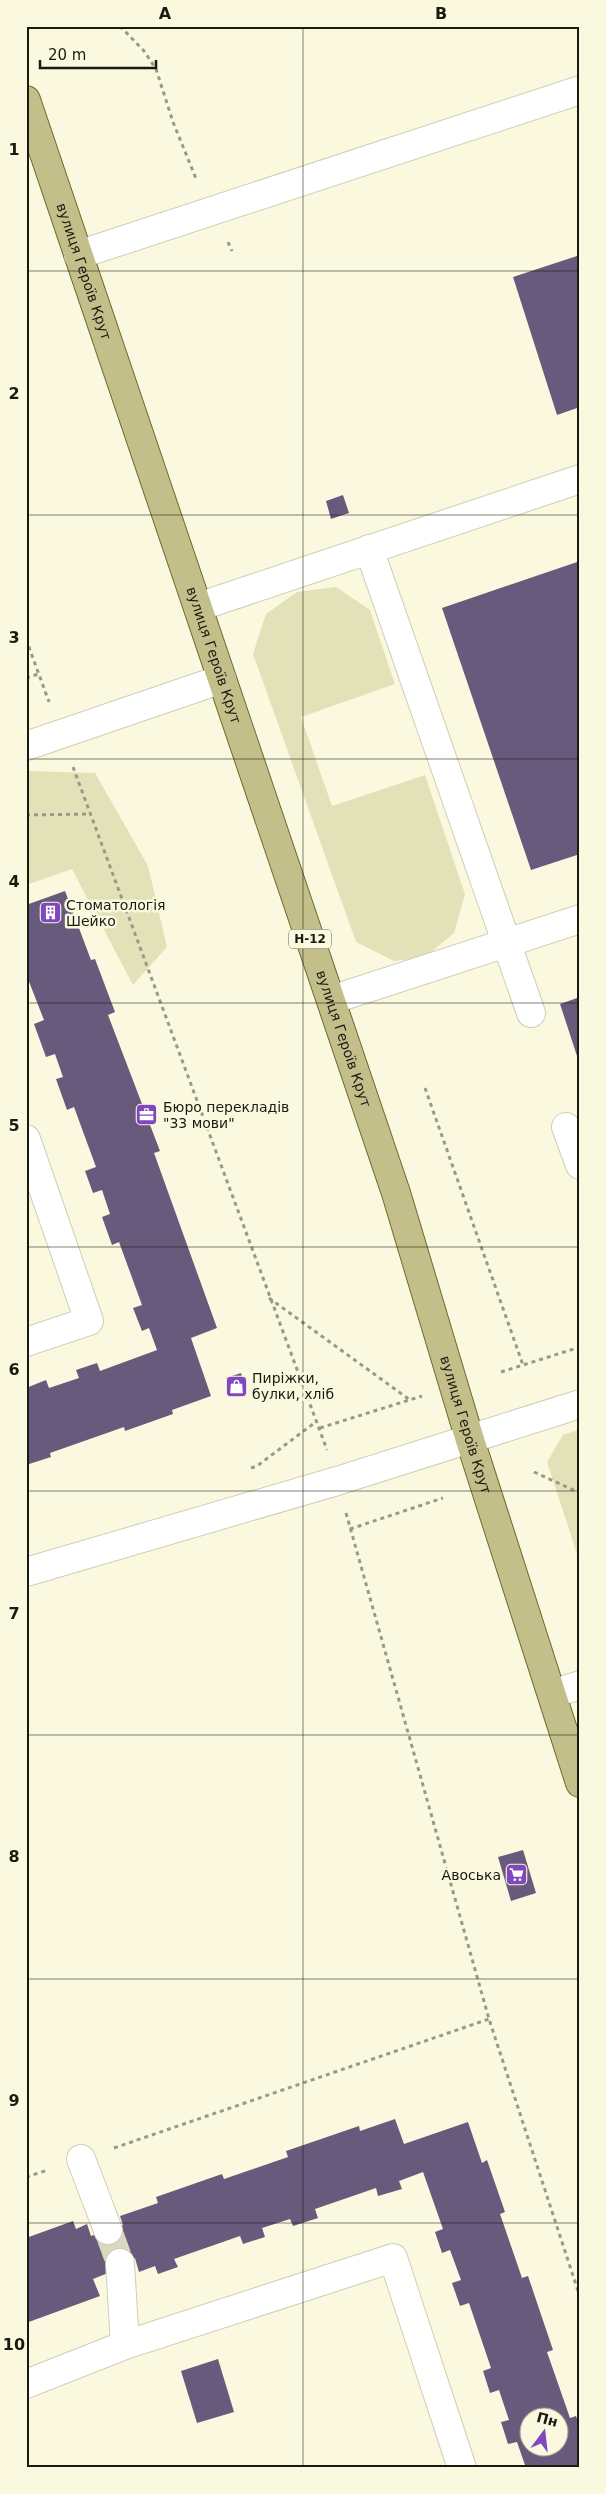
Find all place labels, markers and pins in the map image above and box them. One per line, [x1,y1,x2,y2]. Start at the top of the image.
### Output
place label: Стоматологія Шейко [66,897,166,929]
building icon: Стоматологія Шейко [38,901,62,925]
place label: Бюро перекладів "33 мови" [163,1099,289,1131]
office icon: Бюро перекладів "33 мови" [135,1103,159,1127]
place label: Пиріжки, булки, хліб [252,1370,334,1402]
shop icon: Пиріжки, булки, хліб [224,1374,248,1398]
supermarket icon: Авоська [505,1863,529,1887]
place label: Авоська [442,1867,501,1883]

